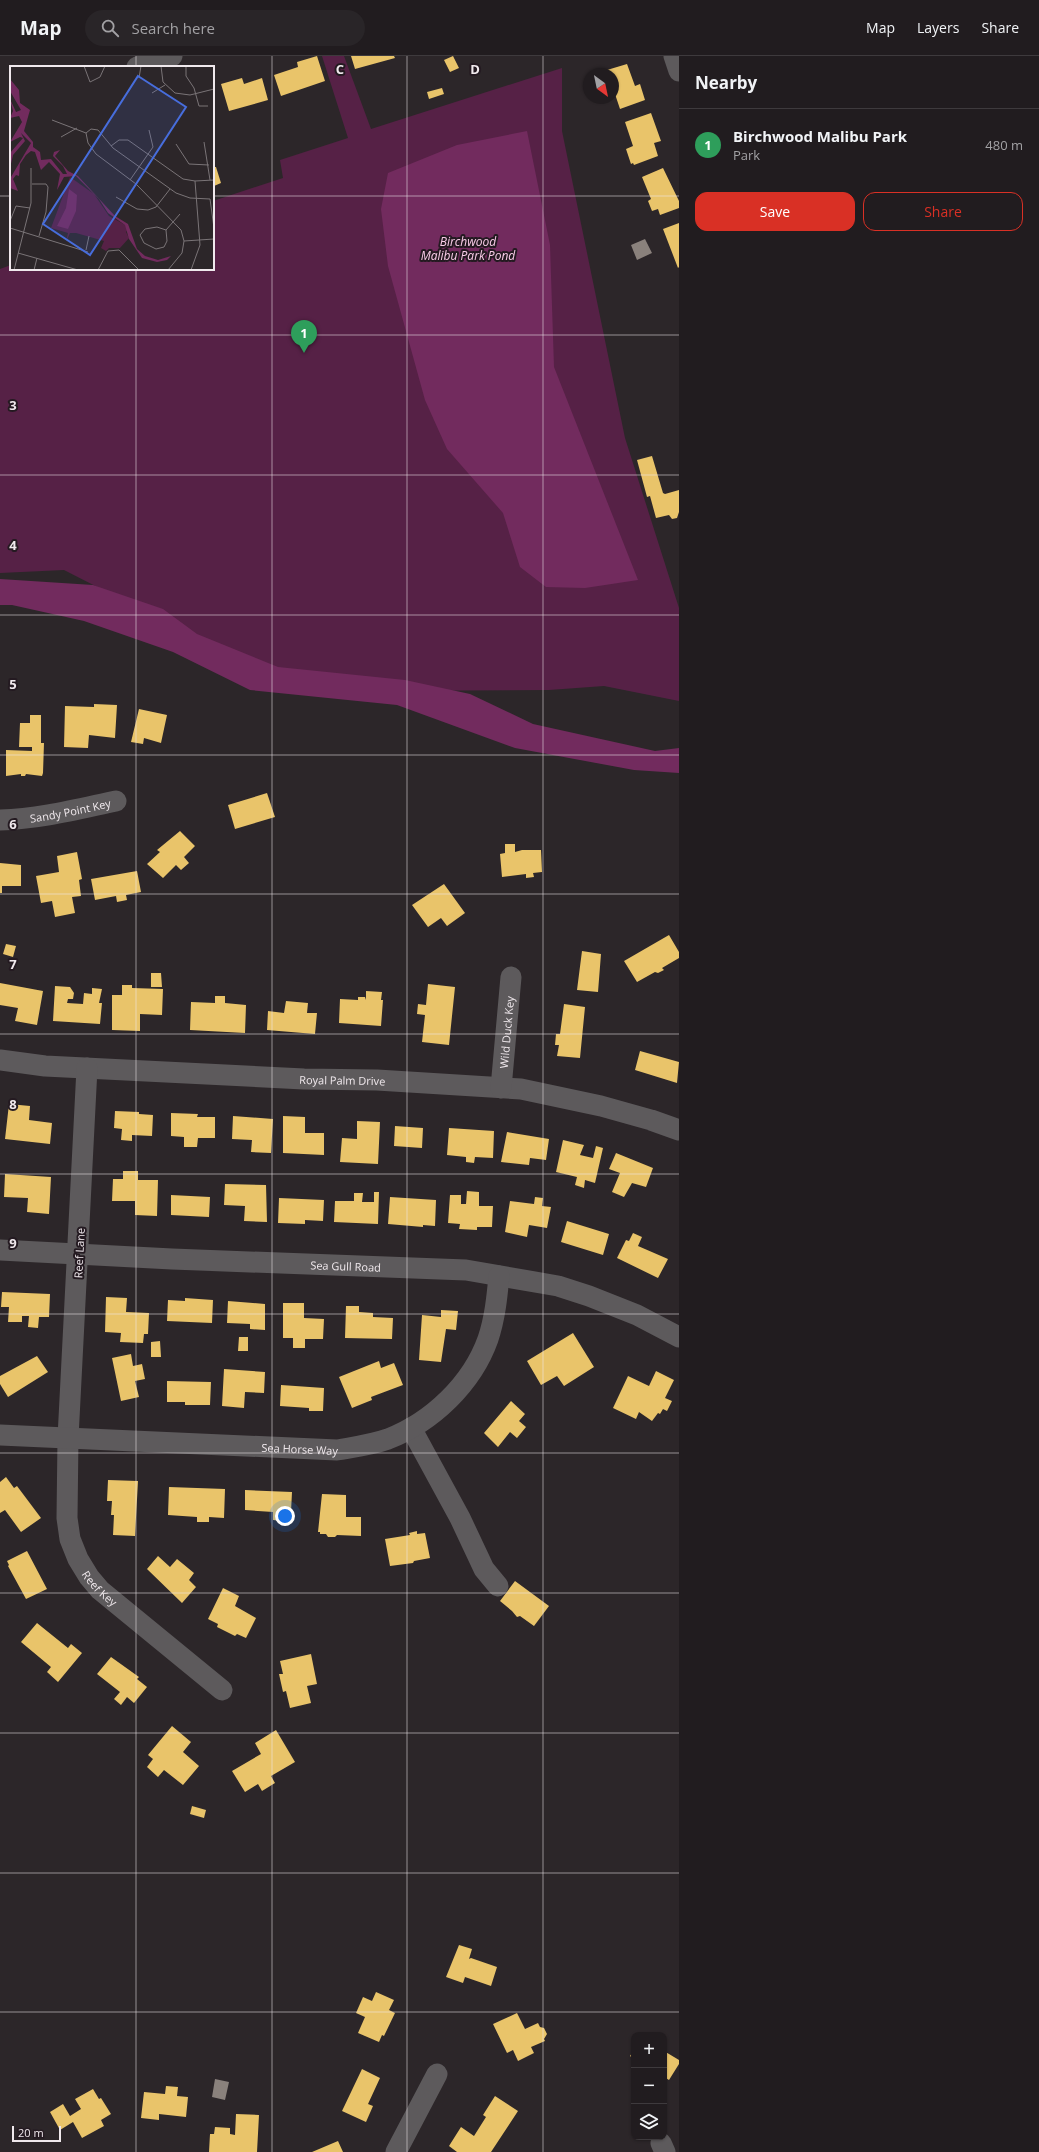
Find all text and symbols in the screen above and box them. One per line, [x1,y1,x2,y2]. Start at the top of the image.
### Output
search box [85,10,365,46]
text: Map [20,15,61,41]
icon: search [99,17,121,39]
text: Search here [131,18,215,38]
text: Map [866,18,895,37]
text: Layers [917,18,959,37]
text: Share [981,18,1019,37]
text: C [336,60,344,78]
text: D [470,60,480,78]
inset map [10,66,214,270]
north arrow [583,68,619,104]
text: Nearby [695,71,757,94]
text: Birchwood Malibu Park [733,126,907,146]
text: 1 [704,136,712,154]
text: 480 m [985,136,1023,154]
text: Park [733,146,760,164]
button: Save [695,192,855,231]
button: Share [863,192,1023,231]
water label: Birchwood Malibu Park Pond [421,233,516,264]
pin: 1 [291,320,317,353]
text: 3 [9,396,17,414]
text: 4 [9,536,17,554]
text: 5 [9,675,17,693]
street label: Sandy Point Key [29,795,113,825]
text: 6 [9,815,17,833]
text: 7 [9,955,17,973]
street label: Wild Duck Key [495,995,517,1069]
street label: Royal Palm Drive [299,1071,386,1088]
text: 8 [9,1095,17,1113]
street label: Reef Lane [70,1227,88,1279]
text: 9 [9,1234,17,1252]
street label: Sea Gull Road [310,1257,381,1274]
street label: Sea Horse Way [261,1439,339,1458]
your location [275,1506,295,1526]
street label: Reef Key [79,1568,121,1609]
map controls [631,2032,667,2140]
button: + [631,2032,667,2068]
button: − [631,2068,667,2104]
button: layers [631,2104,667,2140]
scale bar [12,2124,61,2143]
text: 20 m [18,2125,44,2140]

